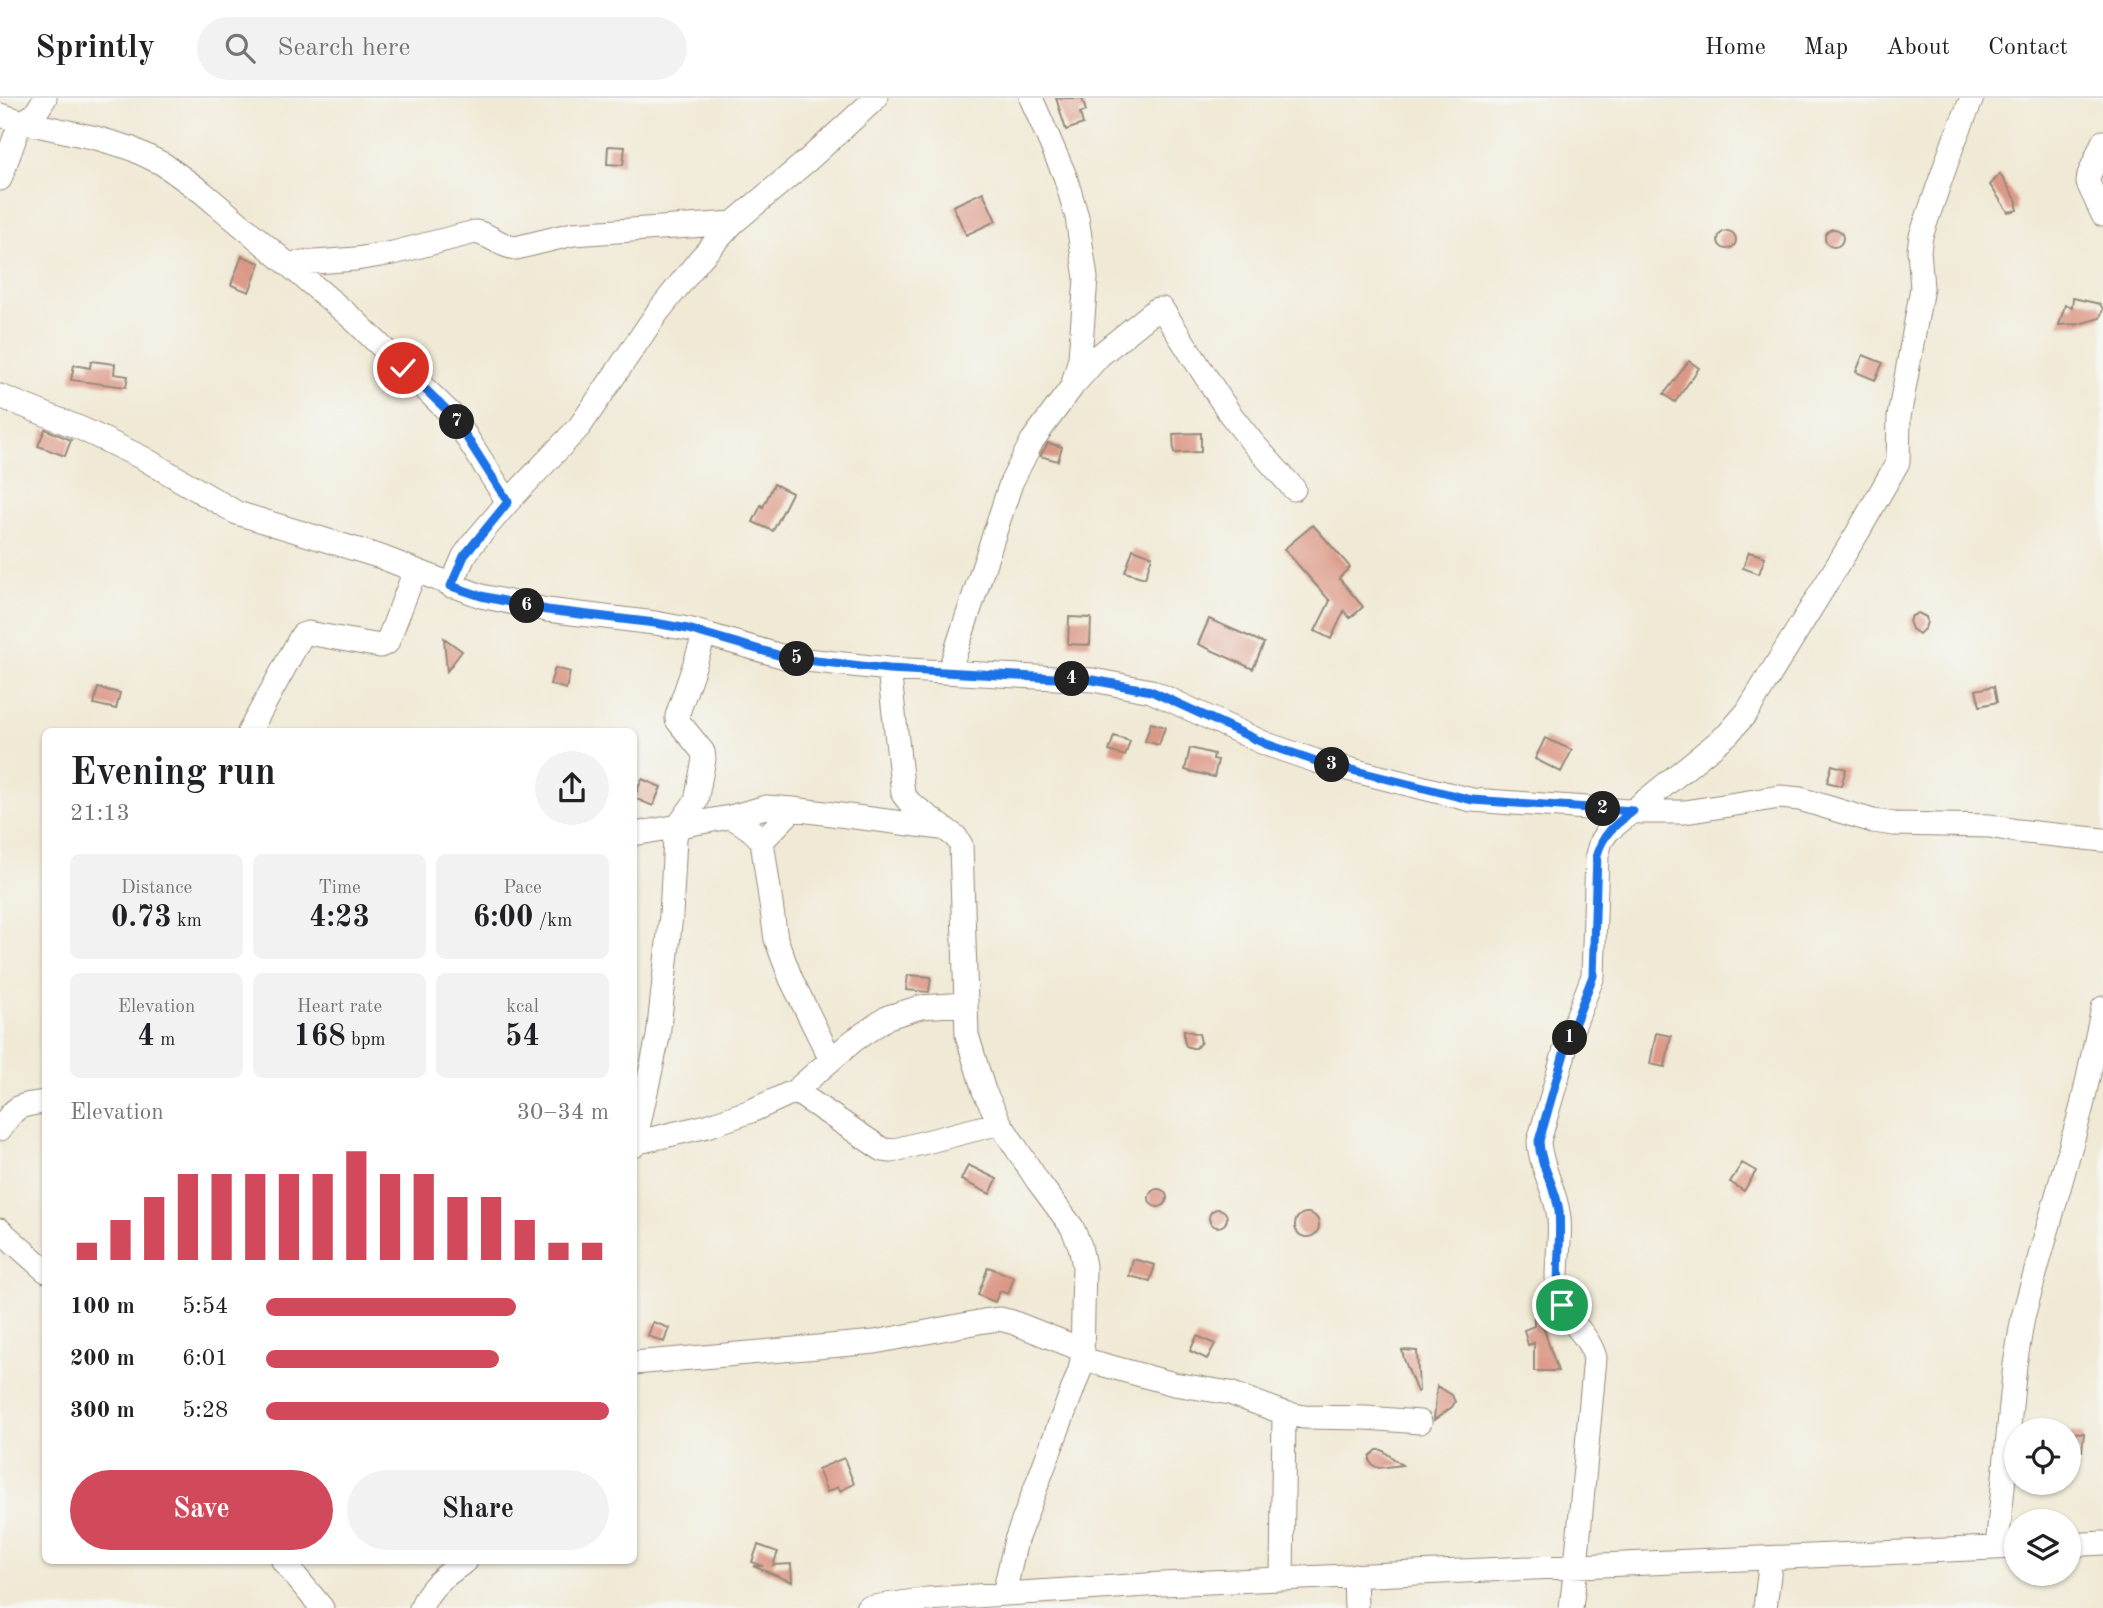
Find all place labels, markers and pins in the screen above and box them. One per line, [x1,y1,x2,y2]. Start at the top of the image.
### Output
pin [373,338,433,398]
pin: 7 [440,404,475,440]
pin: 6 [510,588,544,624]
pin: 5 [780,642,814,676]
pin: 4 [1054,662,1090,696]
pin: 3 [1314,748,1350,782]
pin: 2 [1586,792,1620,826]
pin: 1 [1552,1020,1588,1056]
pin [1532,1275,1592,1335]

